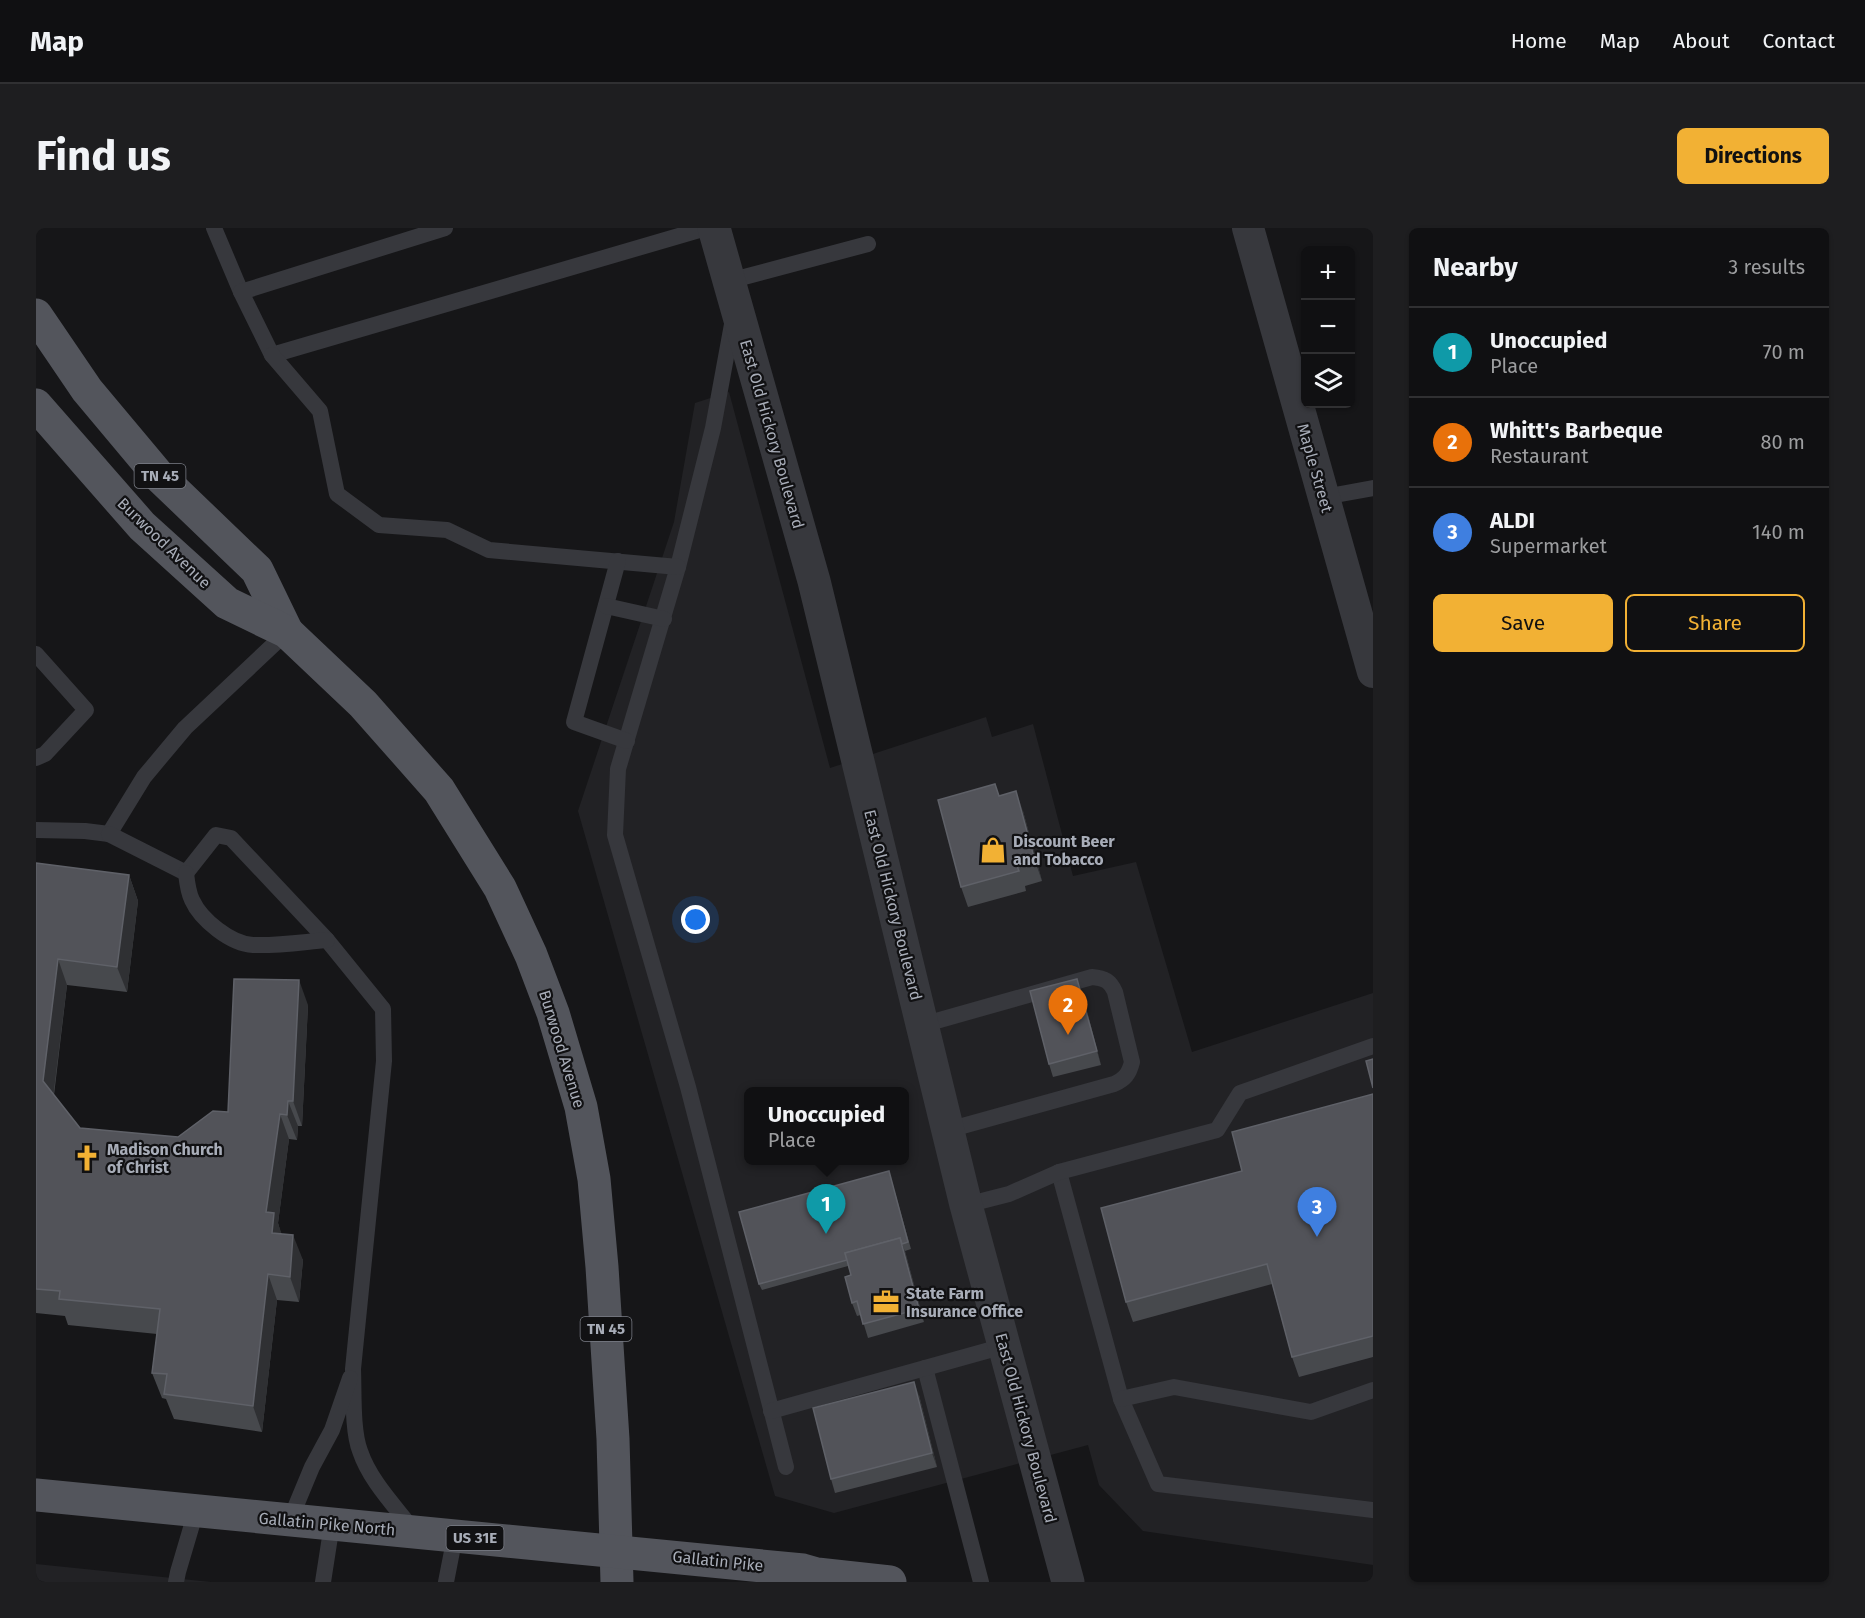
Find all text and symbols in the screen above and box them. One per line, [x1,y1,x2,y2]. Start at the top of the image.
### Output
text: Map [30,25,84,58]
text: Home [1511,28,1567,54]
text: Map [1600,28,1640,54]
text: About [1673,28,1730,54]
text: Contact [1763,28,1835,54]
button: Directions [1677,128,1829,184]
text: Find us [36,131,171,181]
map controls [1301,246,1355,408]
button: + [1301,246,1355,300]
text: Nearby [1433,252,1518,283]
text: 3 results [1728,255,1805,279]
button: − [1301,300,1355,354]
text: Unoccupied [1490,327,1608,354]
street label: East Old Hickory Boulevard [736,337,808,531]
text: 1 [1448,340,1457,364]
text: 70 m [1763,340,1805,364]
button: layers [1301,354,1355,408]
text: Place [1490,354,1538,378]
text: Whitt's Barbeque [1490,417,1663,444]
street label: Maple Street [1293,421,1337,515]
text: 2 [1447,430,1458,454]
text: 80 m [1760,430,1805,454]
text: Restaurant [1490,444,1588,468]
road number: TN 45 [134,464,186,488]
street label: Burwood Avenue [113,494,215,592]
text: ALDI [1490,507,1535,534]
text: 3 [1447,520,1458,544]
text: 140 m [1752,520,1805,544]
text: Supermarket [1490,534,1607,558]
button: Save [1433,594,1613,652]
button: Share [1625,594,1805,652]
street label: East Old Hickory Boulevard [860,808,926,1002]
place label: Discount Beer and Tobacco [1013,832,1115,869]
shop icon: Discount Beer and Tobacco [978,835,1008,865]
your location [681,905,710,934]
pin: 2 [1048,986,1088,1035]
street label: Burwood Avenue [535,988,589,1110]
popup [744,1087,909,1165]
text: Unoccupied [768,1101,885,1128]
text: Place [768,1128,816,1152]
place label: Madison Church of Christ [107,1140,223,1177]
church icon: Madison Church of Christ [72,1143,102,1173]
pin: 1 [806,1184,846,1234]
pin: 3 [1298,1188,1336,1237]
place label: State Farm Insurance Office [906,1284,1023,1321]
office icon: State Farm Insurance Office [871,1287,901,1317]
road number: TN 45 [580,1317,632,1341]
street label: East Old Hickory Boulevard [991,1331,1061,1525]
street label: Gallatin Pike North [258,1509,396,1539]
road number: US 31E [446,1526,504,1550]
street label: Gallatin Pike [672,1547,764,1575]

